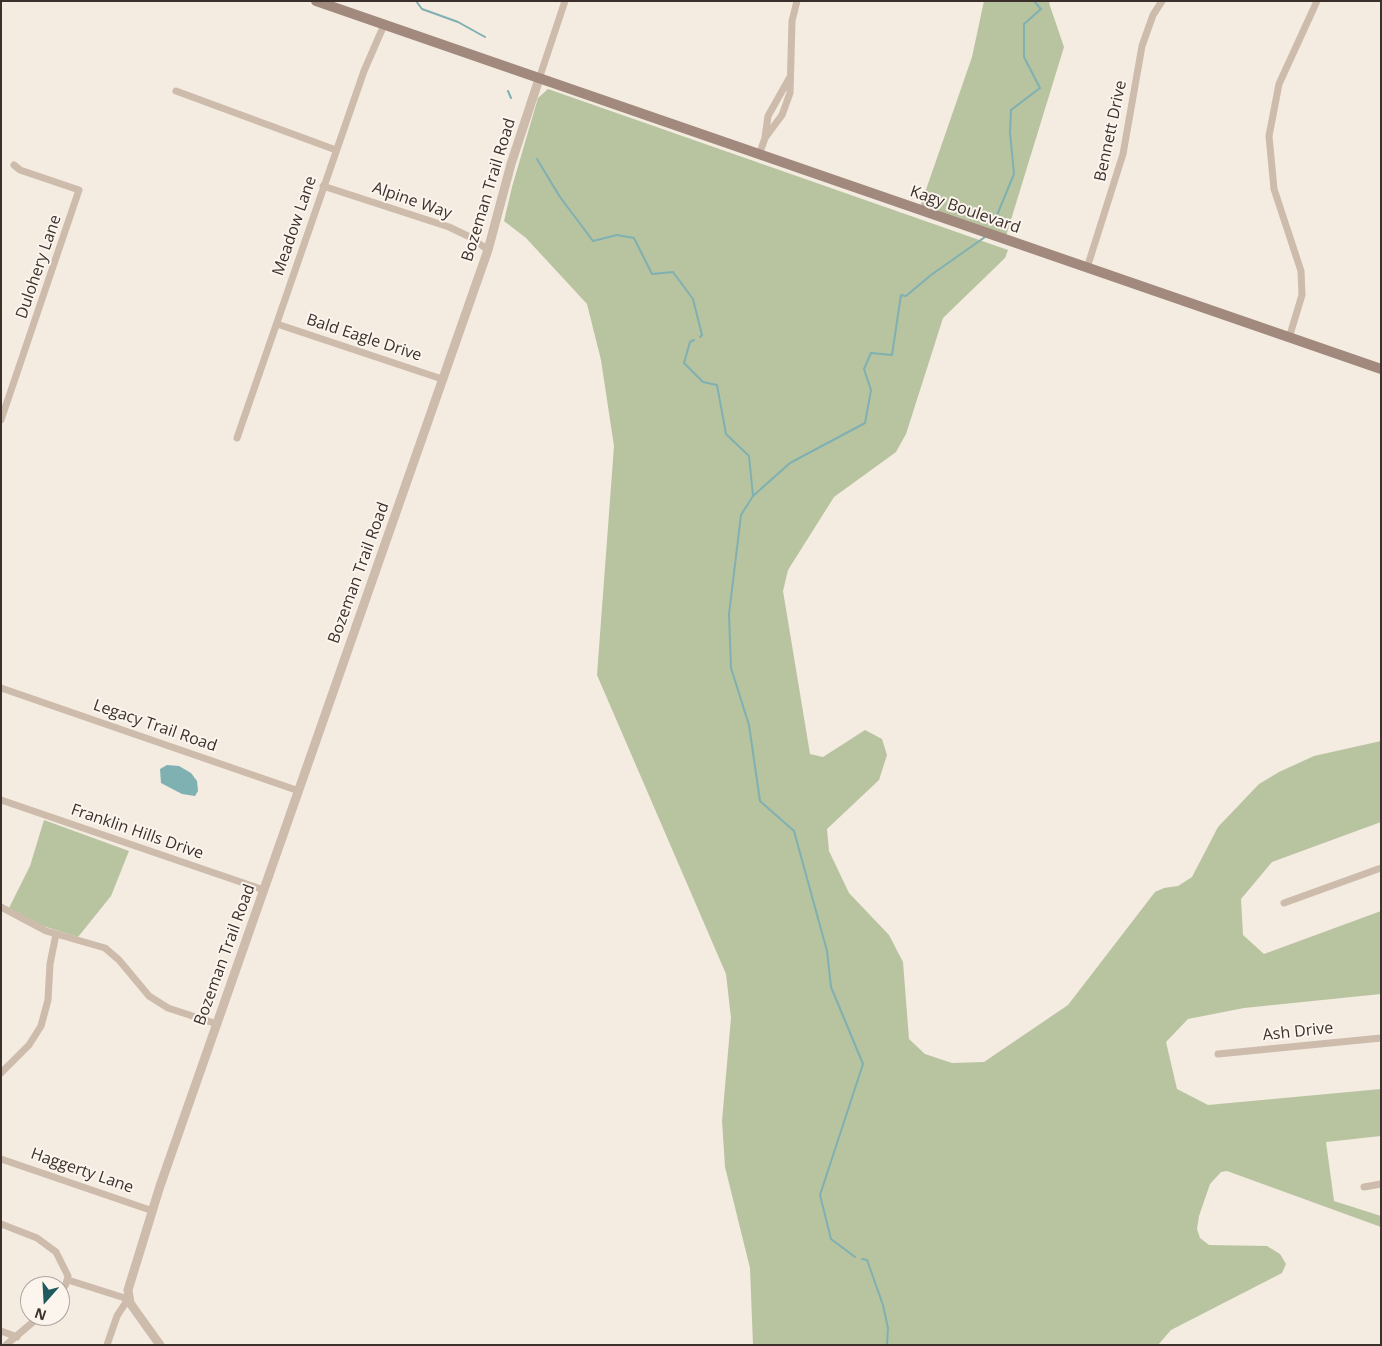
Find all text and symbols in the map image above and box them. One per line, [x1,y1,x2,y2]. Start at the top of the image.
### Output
street label: Bennett Drive [1091,79,1131,183]
street label: Bozeman Trail Road [458,116,520,264]
street label: Meadow Lane [269,174,321,278]
street label: Alpine Way [370,178,454,224]
street label: Kagy Boulevard [907,182,1023,238]
street label: Dulohery Lane [12,213,66,321]
street label: Bald Eagle Drive [304,310,424,366]
street label: Bozeman Trail Road [325,500,393,646]
street label: Legacy Trail Road [91,696,219,756]
street label: Franklin Hills Drive [68,800,206,864]
street label: Bozeman Trail Road [191,882,259,1028]
street label: Ash Drive [1262,1019,1334,1045]
street label: Haggerty Lane [28,1144,136,1198]
north arrow [20,1276,70,1326]
text: N [32,1304,49,1326]

